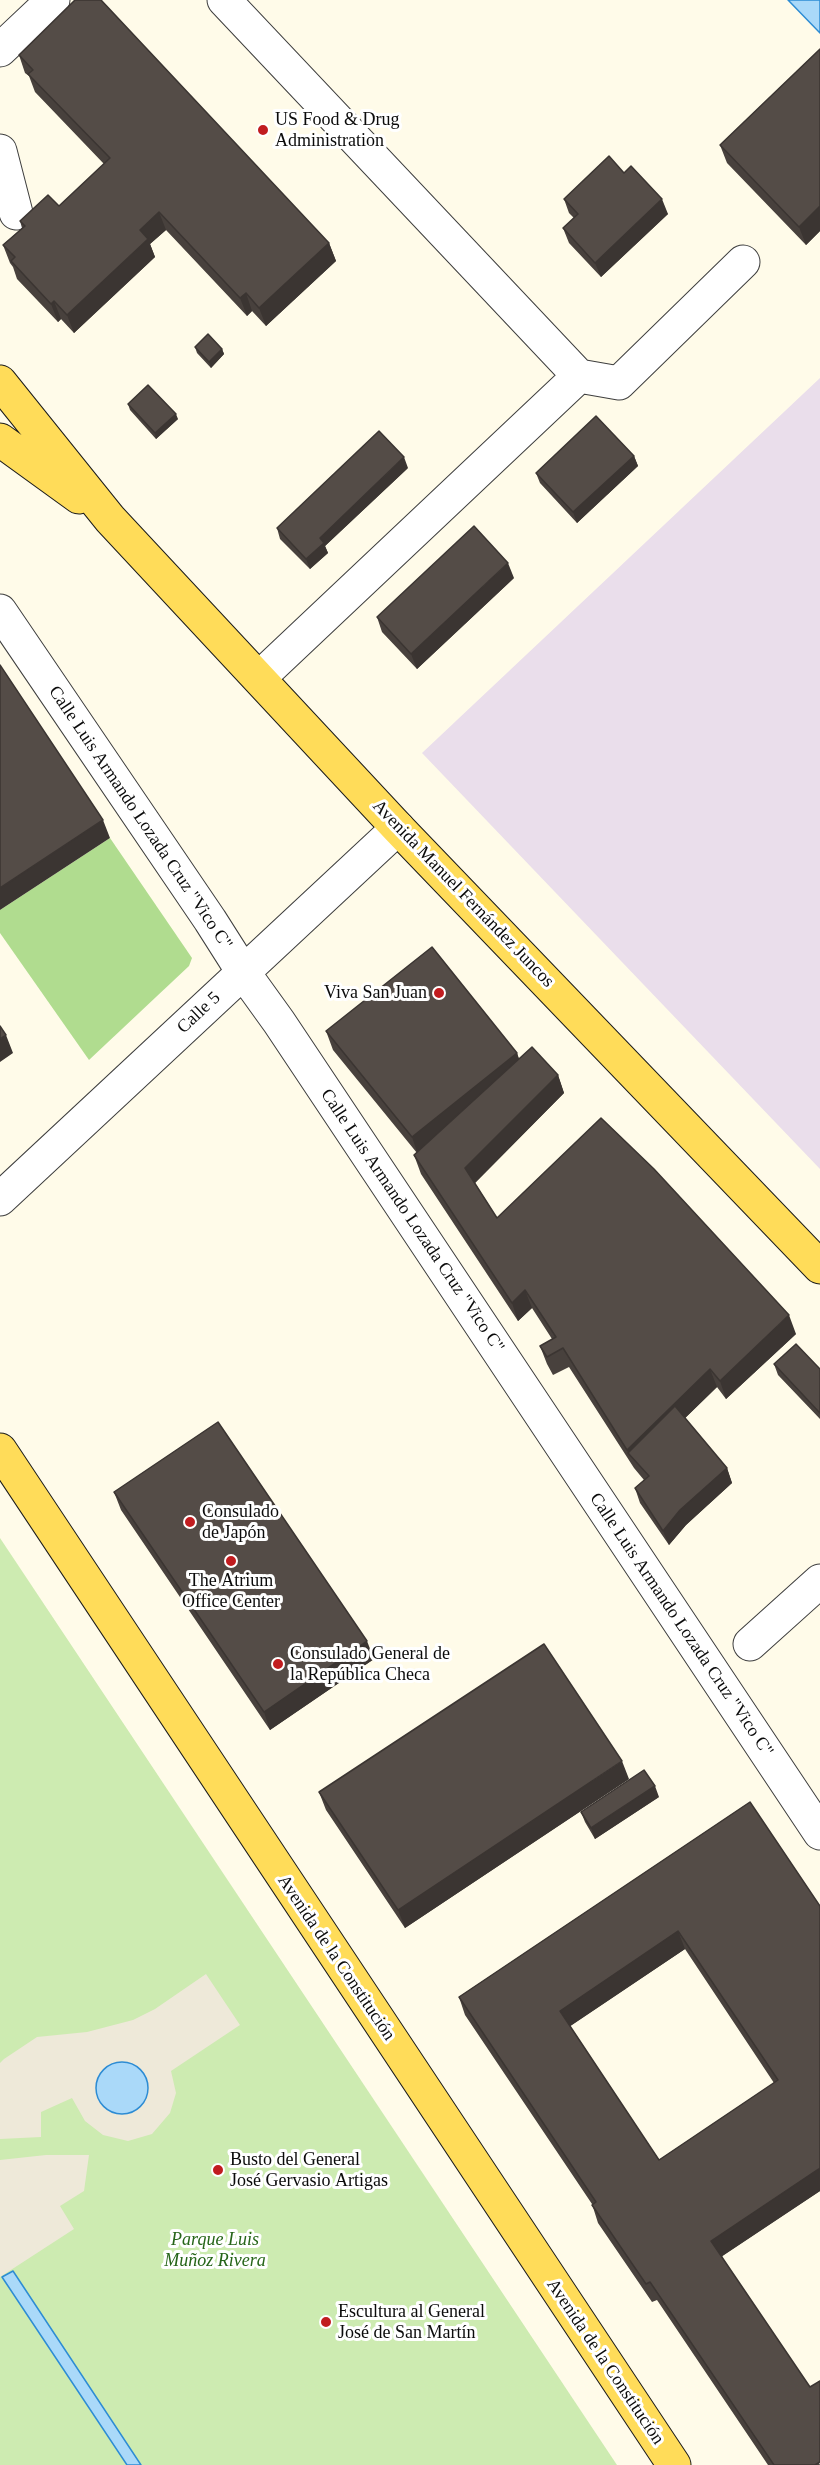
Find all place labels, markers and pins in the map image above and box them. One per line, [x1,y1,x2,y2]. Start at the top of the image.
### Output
place label: US Food & Drug Administration [275,109,400,152]
marker: US Food & Drug Administration [256,123,270,137]
place label: Viva San Juan [324,982,427,1004]
marker: Viva San Juan [432,986,446,1000]
place label: Consulado de Japón [202,1501,279,1544]
marker: Consulado de Japón [183,1515,197,1529]
marker: The Atrium Office Center [224,1554,238,1568]
place label: The Atrium Office Center [182,1570,280,1612]
place label: Consulado General de la República Checa [290,1643,450,1686]
marker: Consulado General de la República Checa [271,1657,285,1671]
place label: Busto del General José Gervasio Artigas [230,2149,388,2192]
marker: Busto del General José Gervasio Artigas [211,2163,225,2177]
place label: Escultura al General José de San Martín [338,2301,485,2344]
marker: Escultura al General José de San Martín [319,2315,333,2329]

